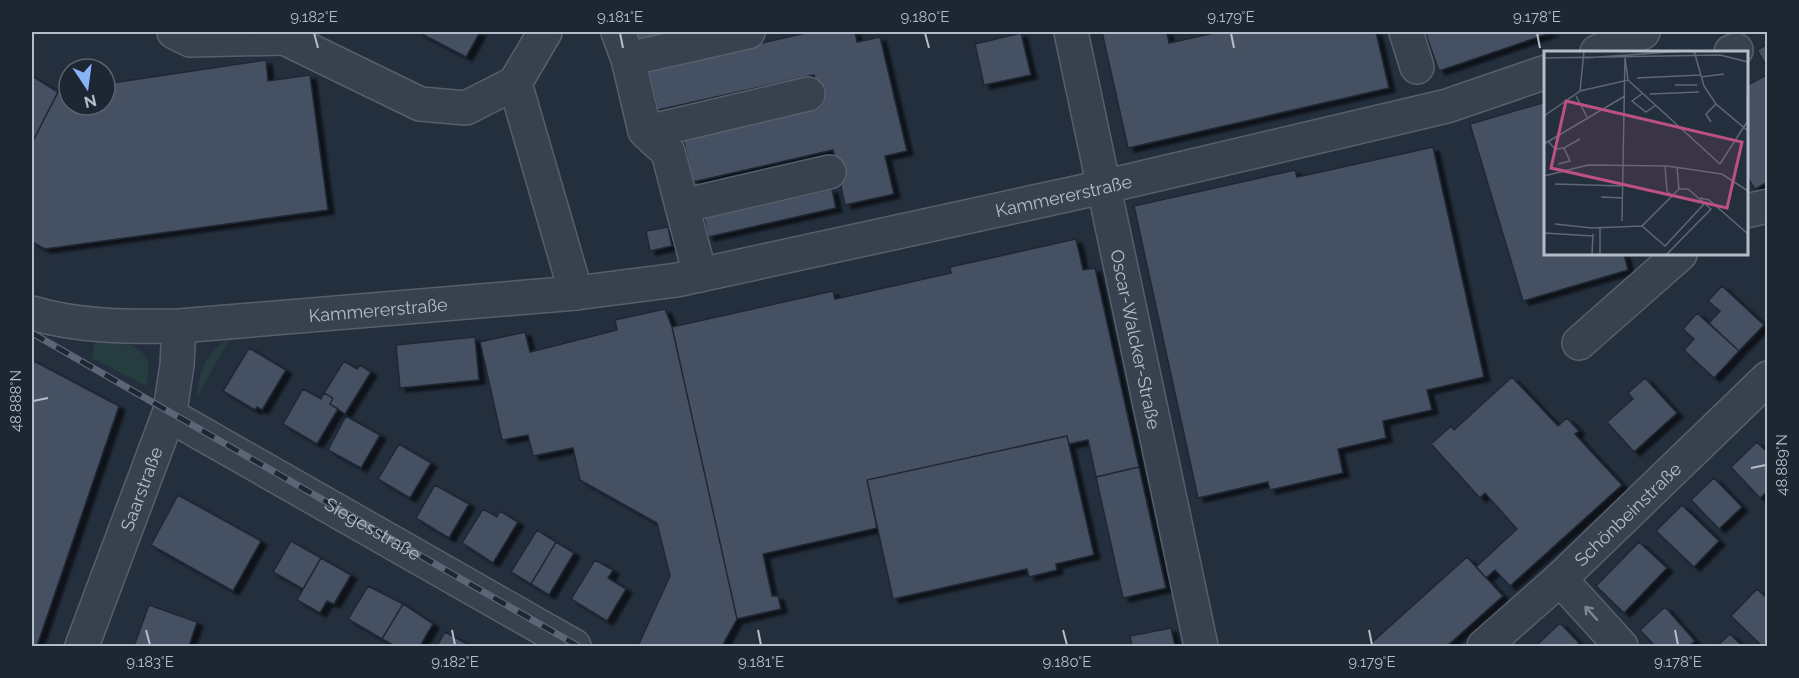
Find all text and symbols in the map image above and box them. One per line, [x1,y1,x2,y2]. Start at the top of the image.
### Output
text: 9.182°E [290,8,338,26]
text: 9.181°E [597,8,643,26]
text: 9.180°E [901,8,949,26]
text: 9.179°E [1207,8,1255,26]
text: 9.178°E [1513,8,1561,26]
inset map [1544,51,1748,255]
north arrow [57,57,117,117]
text: N [82,90,98,112]
street label: Kammererstraße [993,170,1134,221]
street label: Oscar-Walcker-Straße [1107,247,1165,431]
street label: Kammererstraße [308,293,449,326]
text: 48.888°N [7,370,25,432]
text: 48.889°N [1773,434,1791,496]
street label: Saarstraße [116,443,166,534]
street label: Schönbeinstraße [1570,457,1685,570]
street label: Siegesstraße [321,493,425,564]
one-way arrow [1584,605,1598,620]
text: 9.183°E [126,653,174,671]
text: 9.182°E [431,653,479,671]
text: 9.181°E [738,653,784,671]
text: 9.180°E [1043,653,1091,671]
text: 9.179°E [1348,653,1396,671]
text: 9.178°E [1654,653,1702,671]

